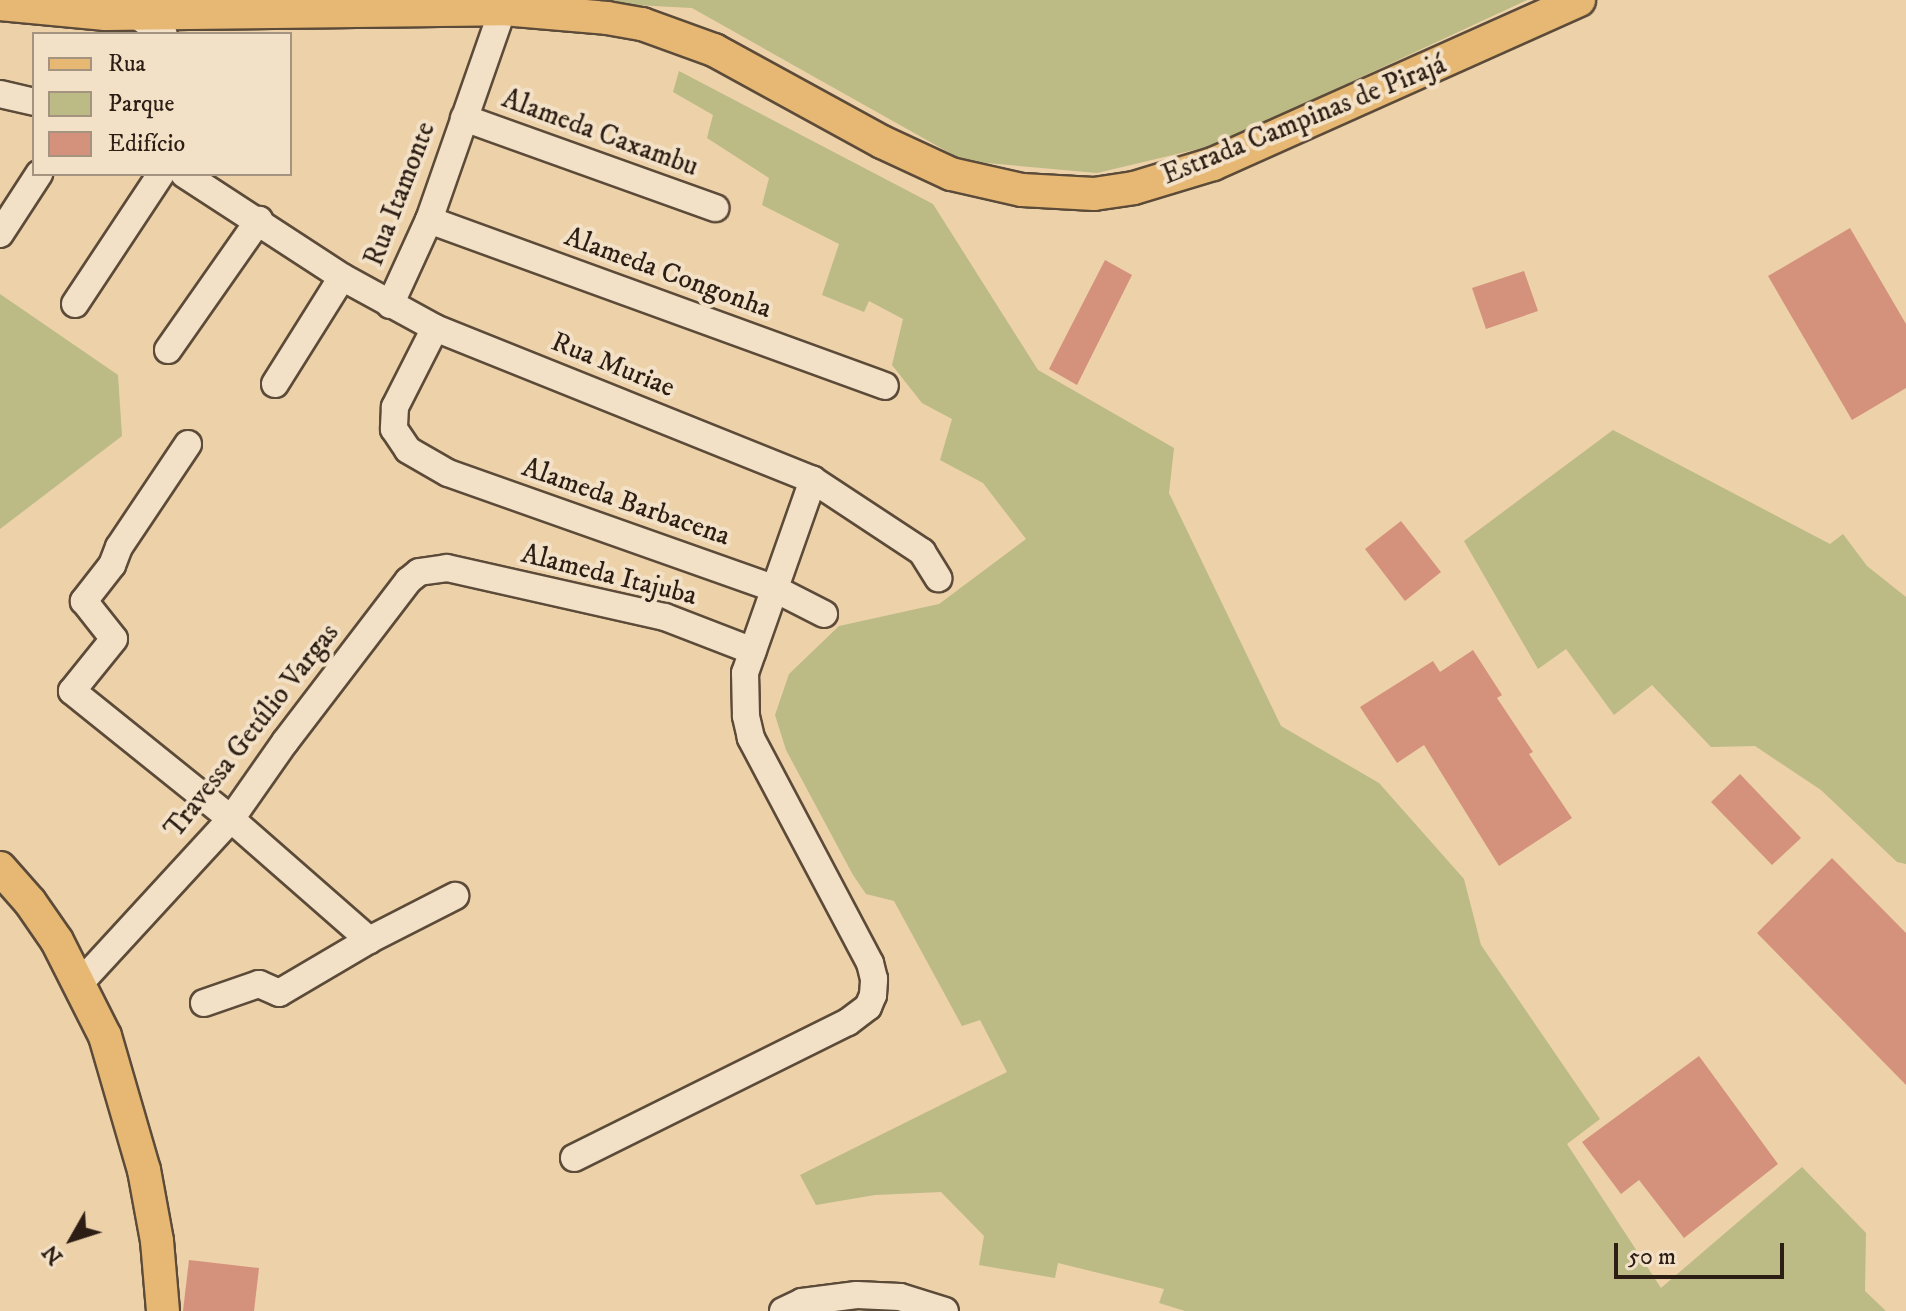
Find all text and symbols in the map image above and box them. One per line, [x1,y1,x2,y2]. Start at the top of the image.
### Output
legend [32,32,292,176]
street label: Estrada Campinas de Pirajá [1157,48,1451,192]
text: Rua [108,49,146,79]
street label: Alameda Caxambu [497,82,703,184]
text: Parque [108,89,174,119]
street label: Rua Itamonte [357,117,443,271]
text: Edifício [108,129,185,159]
street label: Alameda Congonha [560,220,776,326]
street label: Rua Muriae [547,325,679,405]
street label: Alameda Barbacena [518,451,734,553]
street label: Alameda Itajuba [518,537,700,613]
street label: Travessa Getúlio Vargas [158,617,346,845]
north arrow [32,1199,112,1279]
scale bar [1618,1227,1788,1277]
text: N [37,1239,69,1270]
text: 50 m [1628,1242,1676,1272]

